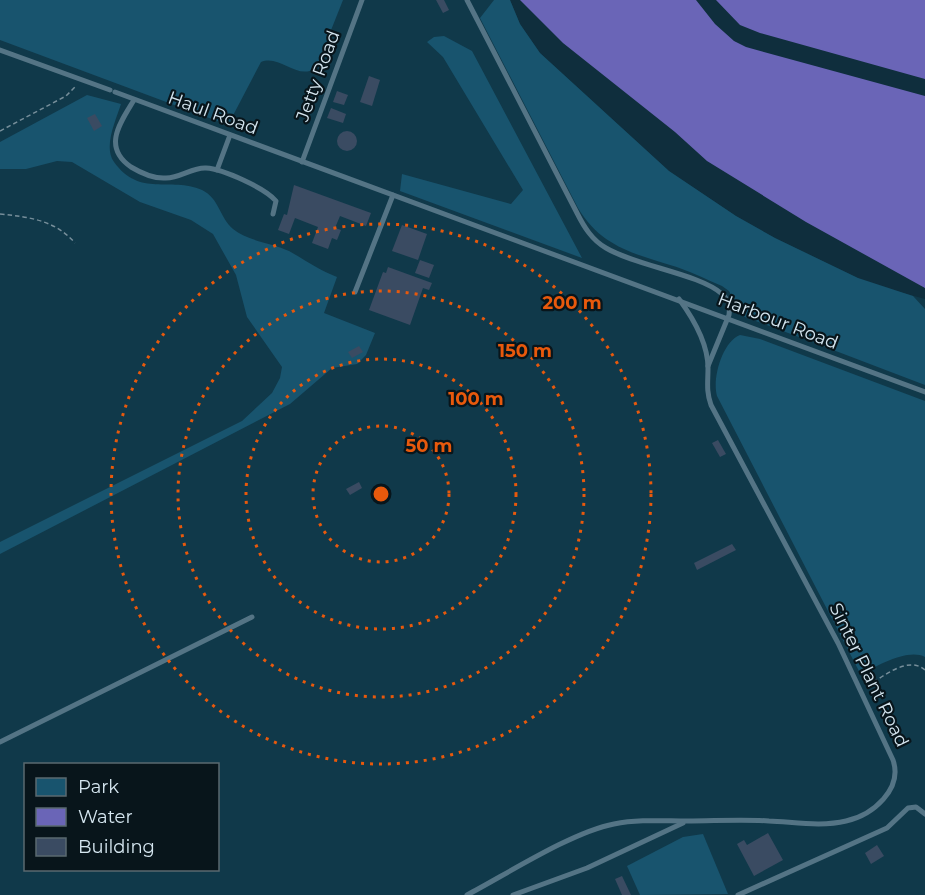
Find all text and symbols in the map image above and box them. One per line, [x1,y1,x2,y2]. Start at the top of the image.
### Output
street label: Jetty Road [291,28,345,125]
street label: Haul Road [165,87,261,139]
street label: Harbour Road [715,288,841,354]
text: 200 m [542,292,602,314]
text: 150 m [498,340,552,362]
text: 100 m [448,388,504,410]
text: 50 m [406,435,452,457]
centre of rings [371,484,391,504]
street label: Sinter Plant Road [825,599,913,751]
legend [24,763,219,871]
text: Park [78,776,119,798]
text: Water [78,806,133,828]
text: Building [78,836,155,858]

